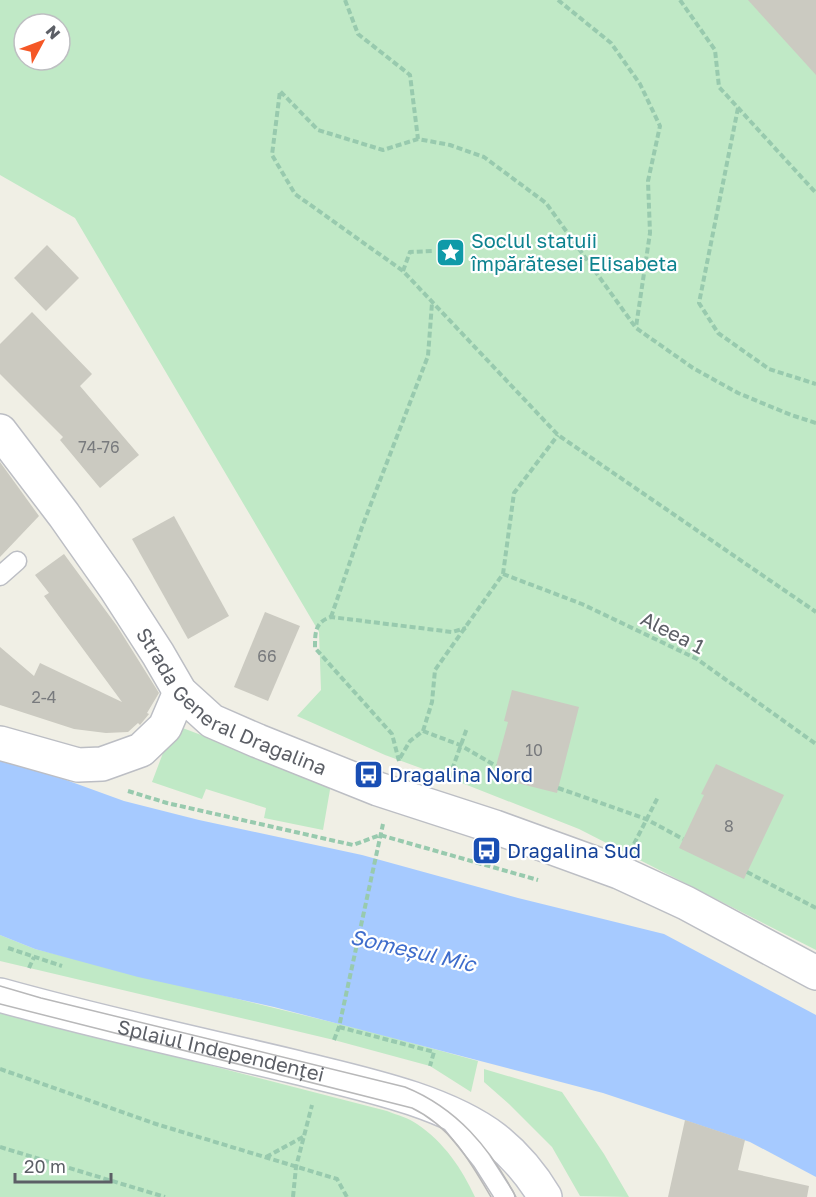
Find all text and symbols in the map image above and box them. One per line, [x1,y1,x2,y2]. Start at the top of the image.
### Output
north arrow [12,12,72,72]
text: N [42,21,65,43]
place label: Soclul statuii împărătesei Elisabeta [470,228,678,275]
place icon: Soclul statuii împărătesei Elisabeta [434,236,466,268]
house number: 74-76 [78,437,120,457]
street label: Aleea 1 [637,606,709,658]
street label: Strada General Dragalina [132,623,330,779]
house number: 66 [257,646,277,666]
house number: 2-4 [31,687,57,707]
house number: 10 [525,740,543,760]
bus stop icon: Dragalina Nord [352,758,384,790]
place label: Dragalina Nord [389,762,533,786]
house number: 8 [724,816,734,836]
bus stop icon: Dragalina Sud [470,834,502,866]
place label: Dragalina Sud [507,838,641,862]
water label: Someșul Mic [348,923,480,977]
street label: Splaiul Independenței [115,1014,327,1086]
scale bar [15,1146,111,1184]
text: 20 m [24,1155,66,1177]

